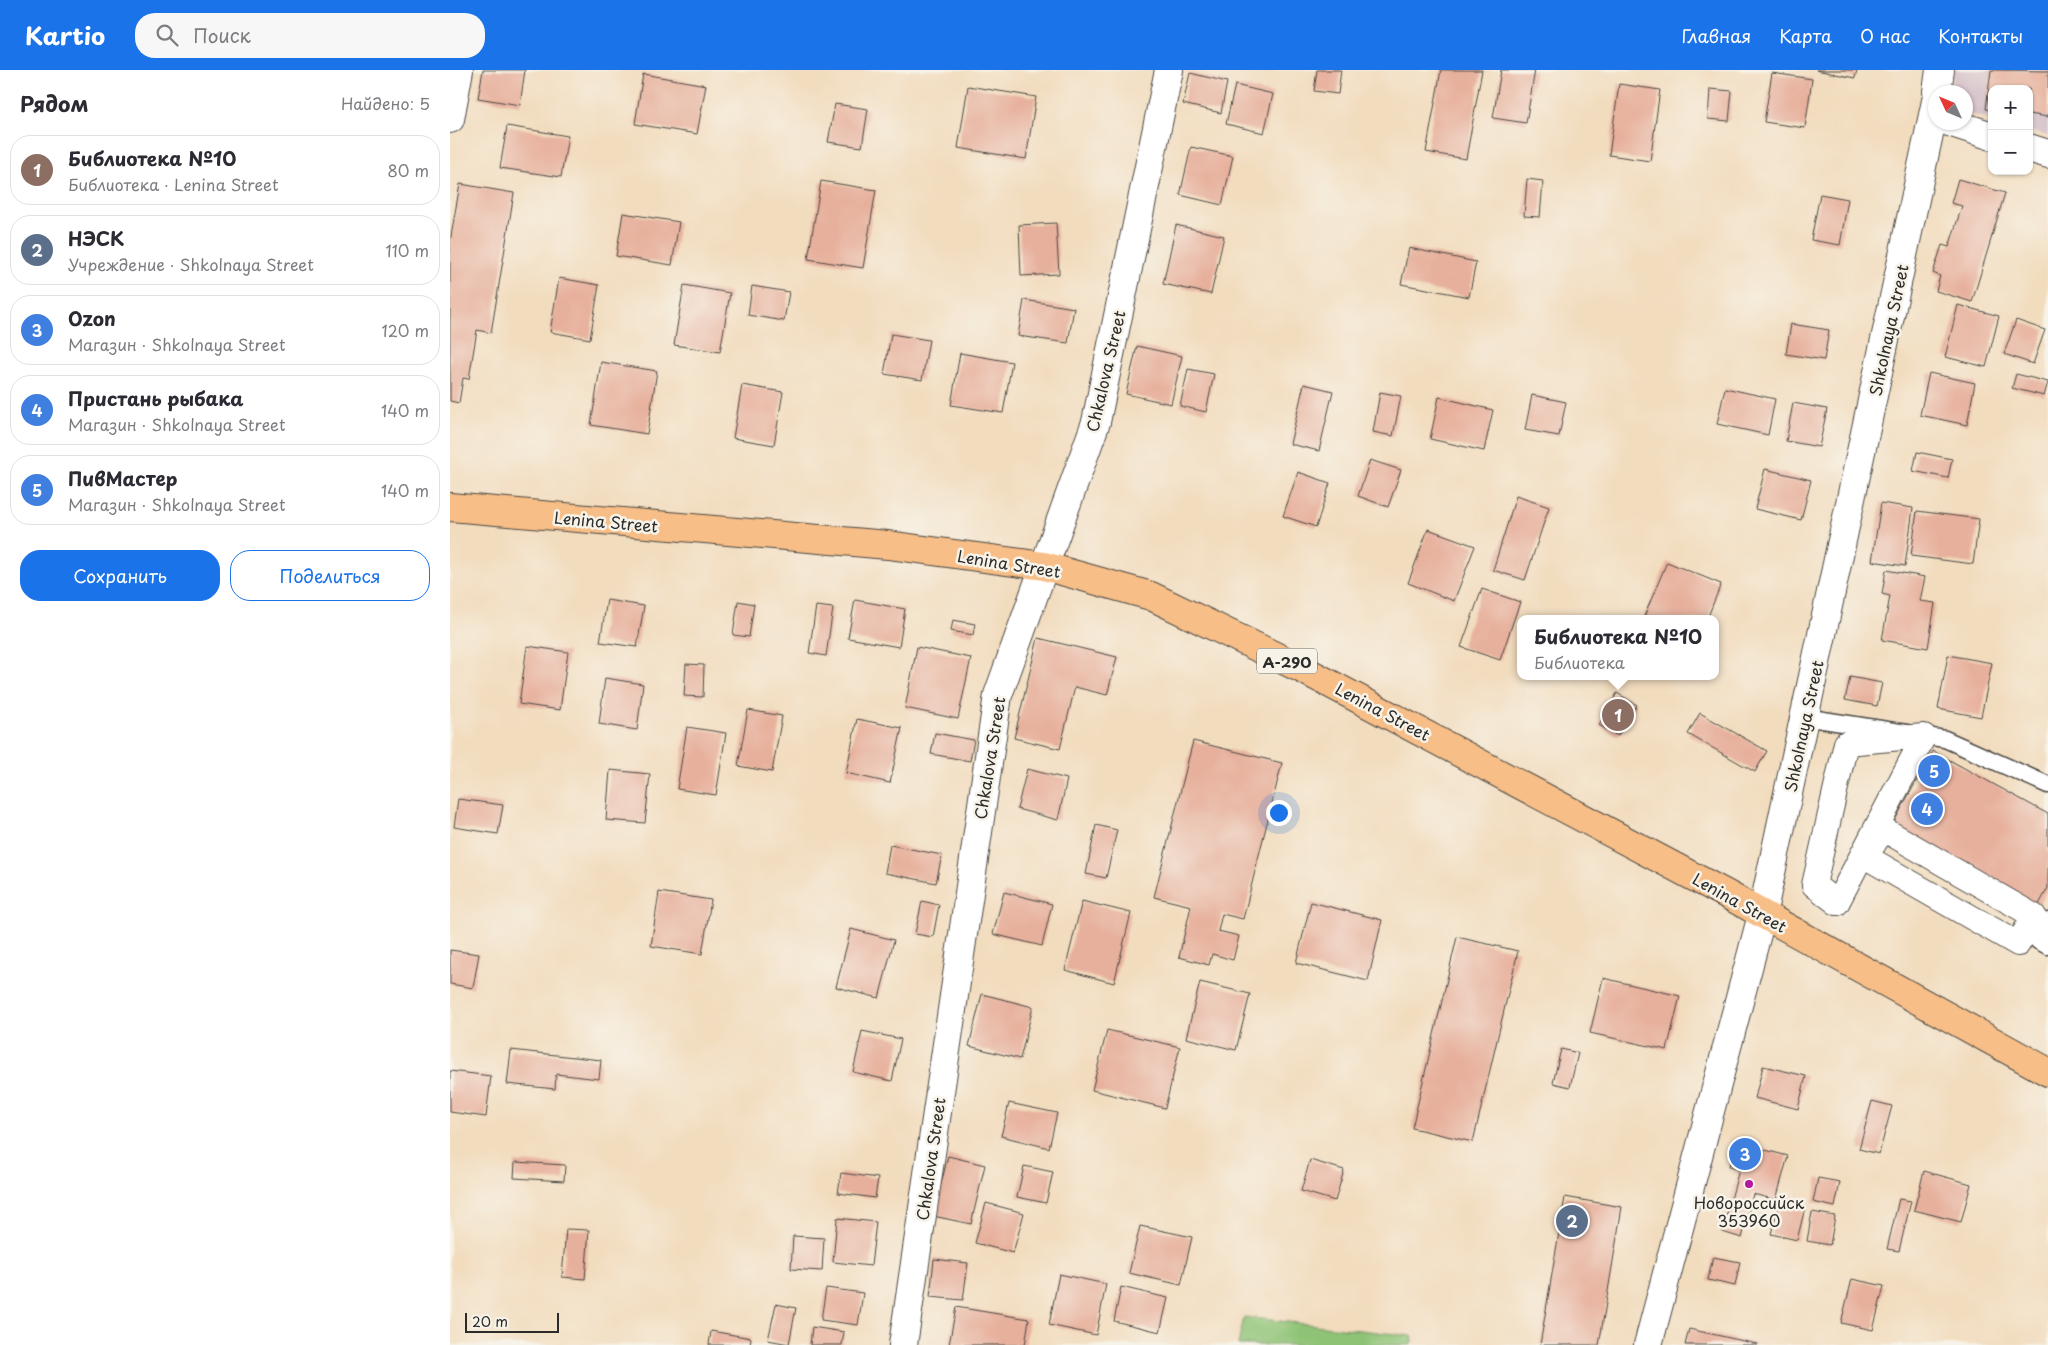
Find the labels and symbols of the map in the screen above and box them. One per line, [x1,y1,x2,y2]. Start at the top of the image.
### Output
north arrow [1928,85,1973,130]
street label: Shkolnaya Street [1862,261,1914,398]
street label: Chkalova Street [1079,307,1131,434]
street label: Lenina Street [553,504,659,538]
street label: Lenina Street [956,543,1063,583]
road number: А-290 [1257,648,1317,674]
street label: Shkolnaya Street [1777,657,1829,794]
street label: Lenina Street [1331,676,1435,746]
street label: Chkalova Street [967,694,1011,821]
pin: 1 [1602,696,1634,734]
pin: 5 [1918,752,1950,790]
pin: 4 [1911,790,1943,828]
your location [1266,800,1292,826]
street label: Lenina Street [1689,866,1792,938]
street label: Chkalova Street [909,1096,951,1222]
pin: 3 [1729,1135,1761,1173]
marker: Новороссийск 353960 [1743,1178,1755,1190]
place label: Новороссийск 353960 [1694,1190,1805,1232]
pin: 2 [1556,1202,1588,1240]
scale bar [465,1310,559,1333]

